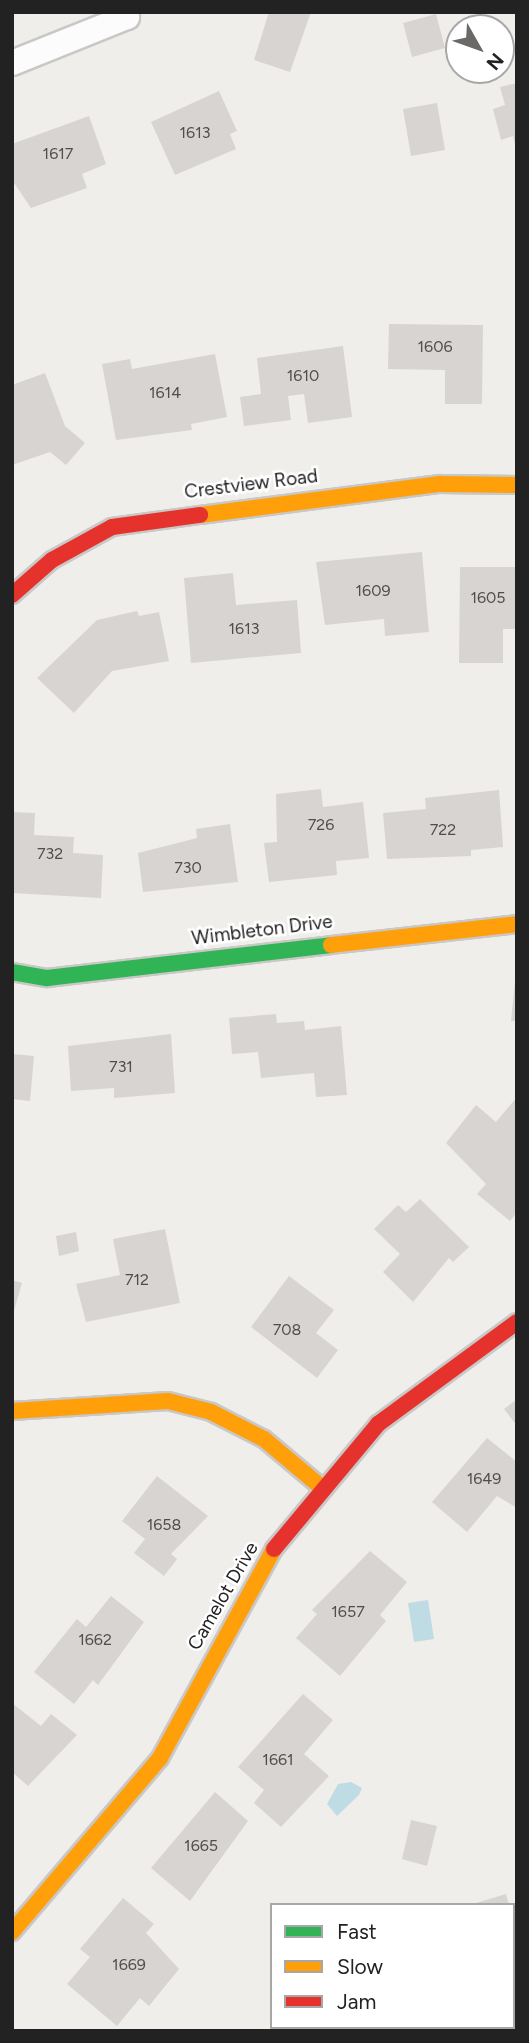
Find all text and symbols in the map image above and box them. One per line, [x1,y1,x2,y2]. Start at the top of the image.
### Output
north arrow [445,14,515,84]
text: N [481,49,508,75]
house number: 1613 [180,123,210,143]
house number: 1617 [43,144,73,164]
house number: 1606 [418,337,452,357]
house number: 1610 [287,366,319,386]
house number: 1614 [149,383,181,403]
street label: Crestview Road [183,465,319,503]
house number: 1609 [356,581,390,601]
house number: 1605 [470,588,506,608]
house number: 1613 [229,619,259,639]
house number: 726 [308,815,334,835]
house number: 722 [430,820,456,840]
house number: 732 [37,844,63,864]
house number: 730 [174,858,202,878]
street label: Wimbleton Drive [190,910,334,950]
house number: 731 [109,1057,133,1077]
house number: 712 [125,1270,149,1290]
house number: 708 [273,1320,301,1340]
house number: 1649 [467,1469,501,1489]
house number: 1658 [147,1515,181,1535]
street label: Camelot Drive [183,1538,263,1654]
house number: 1657 [331,1602,365,1622]
house number: 1662 [78,1630,112,1650]
house number: 1661 [262,1750,294,1770]
house number: 1665 [184,1836,218,1856]
legend [270,1903,515,2029]
text: Fast [337,1919,377,1944]
text: Slow [337,1954,383,1979]
house number: 1669 [112,1955,146,1975]
text: Jam [337,1989,376,2014]

